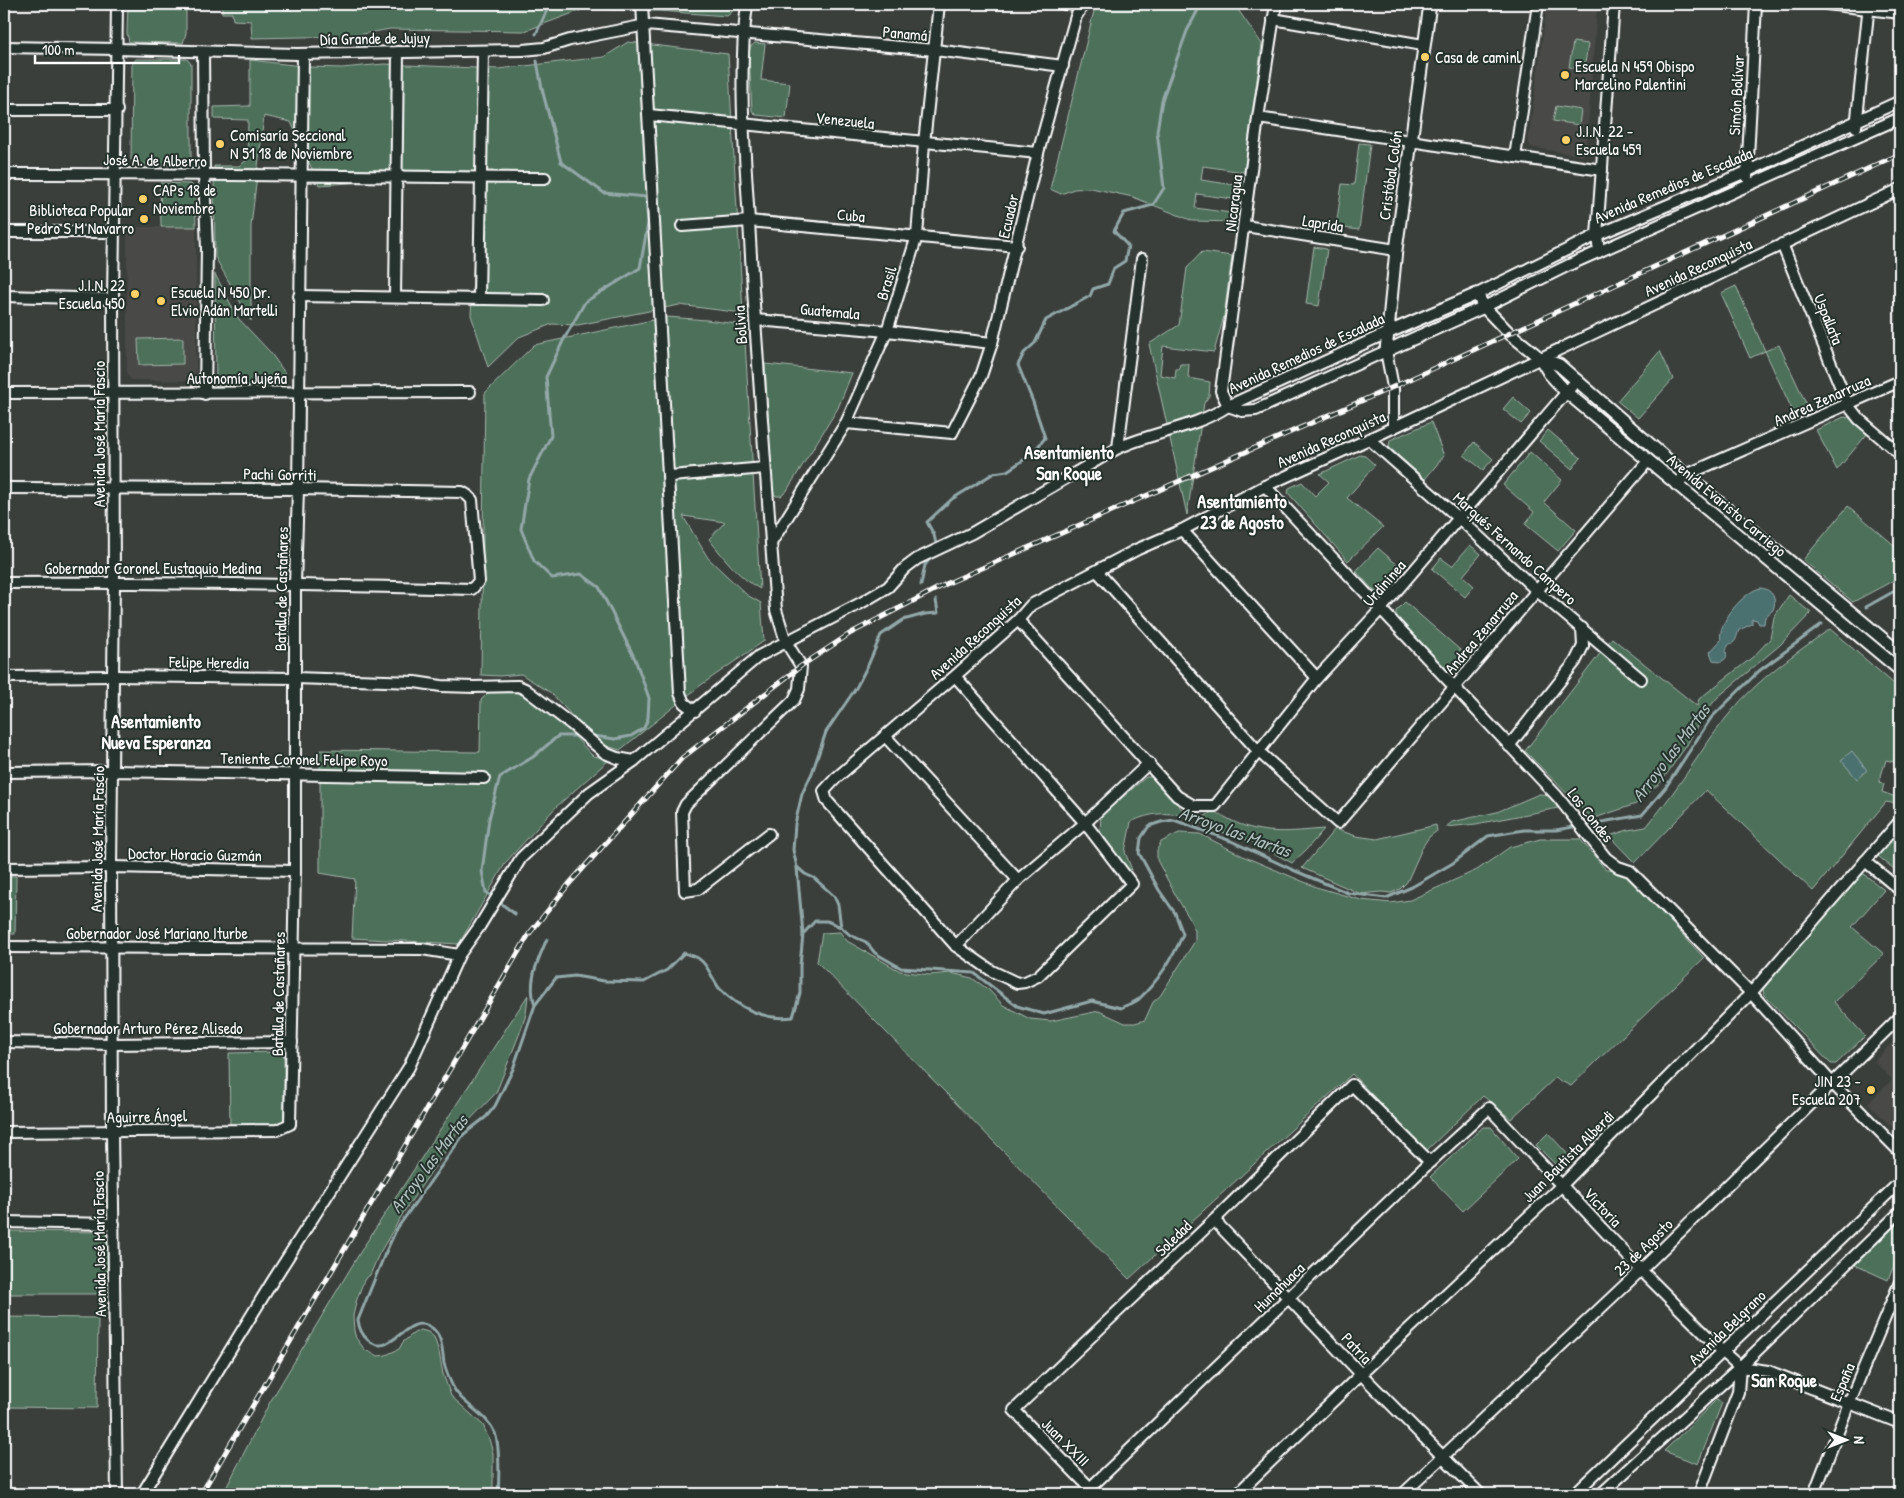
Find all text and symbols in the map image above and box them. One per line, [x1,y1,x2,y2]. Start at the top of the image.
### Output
street label: Panamá [882,20,928,46]
street label: Día Grande de Jujuy [320,26,431,50]
scale bar [35,32,179,64]
text: 100 m [42,39,75,60]
place label: Casa de caminl [1435,46,1522,68]
marker: Casa de caminl [1419,51,1431,63]
street label: Simón Bolívar [1723,54,1749,136]
place label: Escuela N 459 Obispo Marcelino Palentini [1575,55,1695,95]
marker: Escuela N 459 Obispo Marcelino Palentini [1559,69,1571,81]
street label: Venezuela [814,106,876,134]
place label: J.I.N. 22 - Escuela 459 [1576,120,1641,160]
place label: Comisaría Seccional N 51 18 de Noviembre [230,124,353,164]
street label: Cristóbal Colón [1373,129,1407,221]
marker: J.I.N. 22 - Escuela 459 [1560,134,1572,146]
marker: Comisaría Seccional N 51 18 de Noviembre [214,138,226,150]
street label: Avenida Remedios de Escalada [1591,142,1755,228]
street label: José A. de Alberro [103,148,208,172]
street label: Nicaragua [1219,173,1247,233]
place label: CAPs 18 de Noviembre [153,179,217,219]
street label: Ecuador [992,192,1024,240]
marker: CAPs 18 de Noviembre [137,193,149,205]
place label: Biblioteca Popular Pedro S M Navarro [27,199,135,239]
street label: Cuba [836,203,866,227]
street label: Laprida [1301,209,1345,237]
marker: Biblioteca Popular Pedro S M Navarro [138,213,150,225]
street label: Avenida Reconquista [1641,232,1755,302]
street label: Brasil [870,263,902,303]
place label: J.I.N. 22 Escuela 450 [59,274,126,314]
place label: Escuela N 450 Dr. Elvio Adán Martelli [171,281,278,321]
marker: J.I.N. 22 Escuela 450 [129,288,141,300]
street label: Uspallata [1809,290,1849,348]
marker: Escuela N 450 Dr. Elvio Adán Martelli [155,295,167,307]
street label: Guatemala [799,297,861,325]
street label: Bolivia [728,305,752,345]
street label: Avenida Remedios de Escalada [1224,307,1388,399]
street label: Avenida José María Fascio [88,360,110,507]
street label: Autonomía Jujeña [187,367,287,389]
street label: Andrea Zenarruza [1770,369,1874,431]
street label: Avenida Reconquista [1273,405,1389,473]
district label: Asentamiento San Roque [1024,440,1114,487]
street label: Avenida Evaristo Carriego [1663,448,1792,562]
street label: Pachi Gorriti [243,462,317,486]
street label: Marqués Fernando Campero [1448,487,1582,610]
district label: Asentamiento 23 de Agosto [1197,489,1287,536]
street label: Batalla de Castañares [269,527,293,651]
street label: Urdininea [1357,555,1411,611]
street label: Gobernador Coronel Eustaquio Medina [45,557,261,579]
street label: Andrea Zenarruza [1439,585,1523,679]
street label: Avenida Reconquista [924,590,1026,684]
street label: Felipe Heredia [168,650,249,674]
water label: Arroyo las Martas [1626,697,1717,807]
district label: Asentamiento Nueva Esperanza [102,709,211,756]
street label: Teniente Coronel Felipe Royo [220,747,388,771]
street label: Avenida José María Fascio [85,765,109,912]
street label: Los Condes [1563,783,1619,847]
water label: Arroyo las Martas [1176,800,1296,864]
street label: Doctor Horacio Guzmán [128,842,262,866]
street label: Gobernador José Mariano Iturbe [66,922,249,944]
street label: Batalla de Castañares [266,932,290,1056]
street label: Gobernador Arturo Pérez Alisedo [53,1017,243,1039]
place label: JIN 23 - Escuela 207 [1792,1070,1861,1110]
marker: JIN 23 - Escuela 207 [1865,1084,1877,1096]
street label: Aguirre Ángel [107,1104,188,1128]
street label: Juan Bautista Alberdi [1517,1105,1619,1207]
water label: Arroyo las Martas [384,1108,475,1218]
street label: Avenida José María Fascio [87,1170,111,1317]
street label: Victoria [1579,1182,1627,1232]
street label: 23 de Agosto [1609,1213,1678,1281]
street label: Soledad [1150,1215,1196,1261]
street label: Humahuaca [1249,1257,1309,1317]
street label: Avenida Belgrano [1684,1284,1771,1369]
street label: Patria [1337,1328,1377,1368]
street label: España [1824,1359,1860,1405]
district label: San Roque [1751,1368,1818,1394]
street label: Juan XXIII [1037,1413,1095,1471]
north arrow [1822,1416,1872,1466]
text: N [1850,1436,1869,1444]

